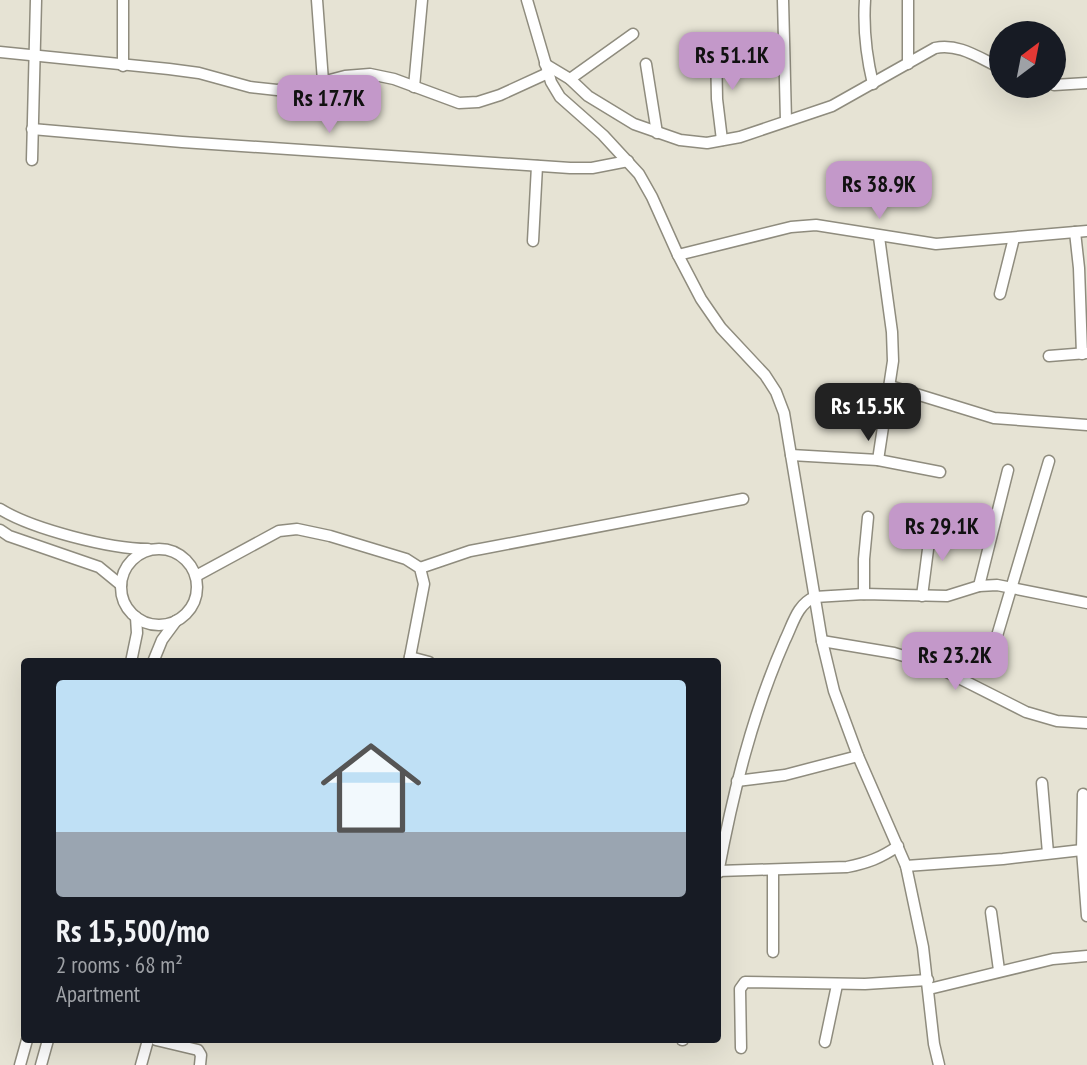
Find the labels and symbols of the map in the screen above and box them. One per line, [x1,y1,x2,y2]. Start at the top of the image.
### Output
north arrow [989,21,1066,98]
pin: Rs 51.1K [660,32,804,92]
pin: Rs 17.7K [257,76,401,135]
pin: Rs 38.9K [807,162,951,221]
pin: Rs 15.5K [796,384,940,443]
pin: Rs 29.1K [870,504,1014,563]
pin: Rs 23.2K [883,632,1027,692]

